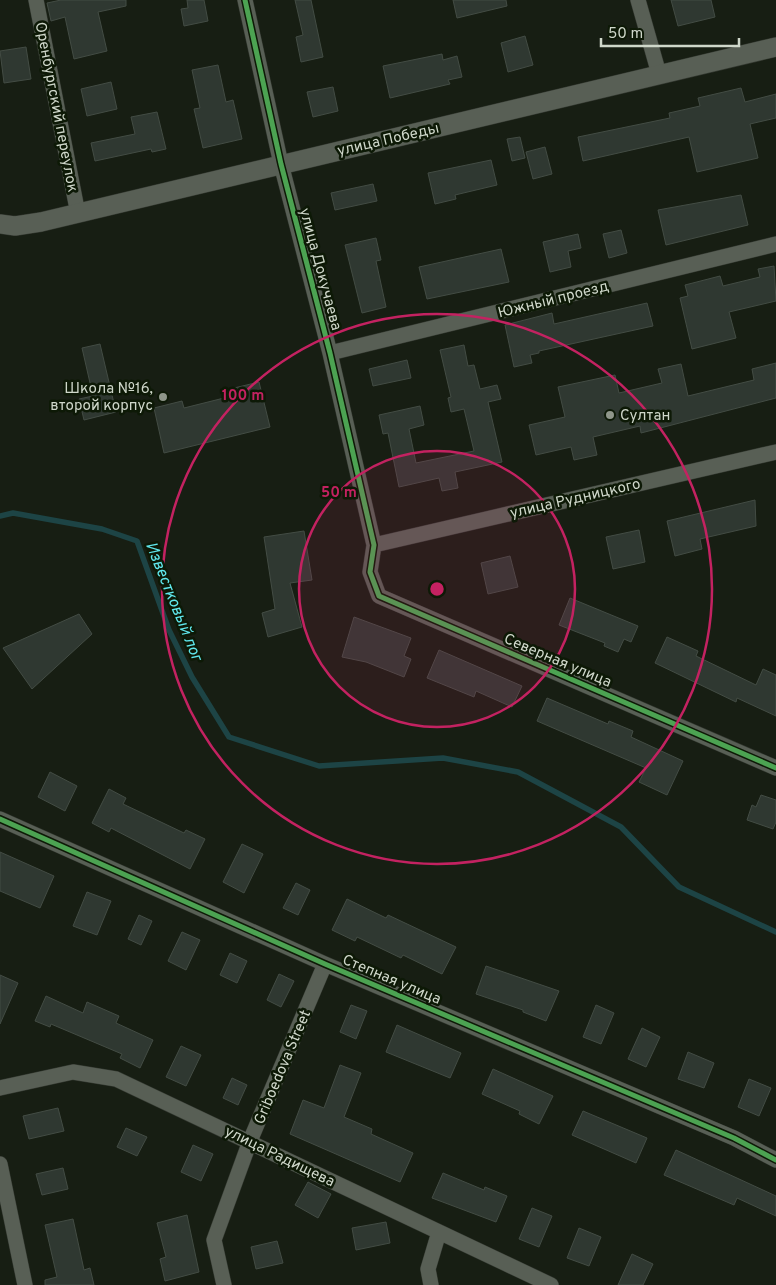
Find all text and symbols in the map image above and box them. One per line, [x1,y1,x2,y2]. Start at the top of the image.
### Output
scale bar [601,15,738,47]
street label: Оренбургский переулок [30,20,81,194]
text: 50 m [608,25,643,44]
street label: улица Победы [336,120,441,161]
street label: улица Докучаева [294,206,345,333]
street label: Южный проезд [496,277,611,323]
place label: Школа №16, второй корпус [50,380,153,416]
text: 100 m [222,387,264,406]
marker: Школа №16, второй корпус [157,391,169,403]
place label: Султан [620,407,670,426]
marker: Султан [604,409,616,421]
street label: улица Рудницкого [508,475,642,524]
text: 50 m [321,484,357,503]
water label: Известковый лог [140,539,207,666]
centre of rings [428,580,446,598]
street label: Северная улица [501,630,614,693]
street label: Степная улица [339,951,444,1010]
street label: Griboedova Street [251,1008,316,1128]
street label: улица Радищева [221,1122,337,1192]

